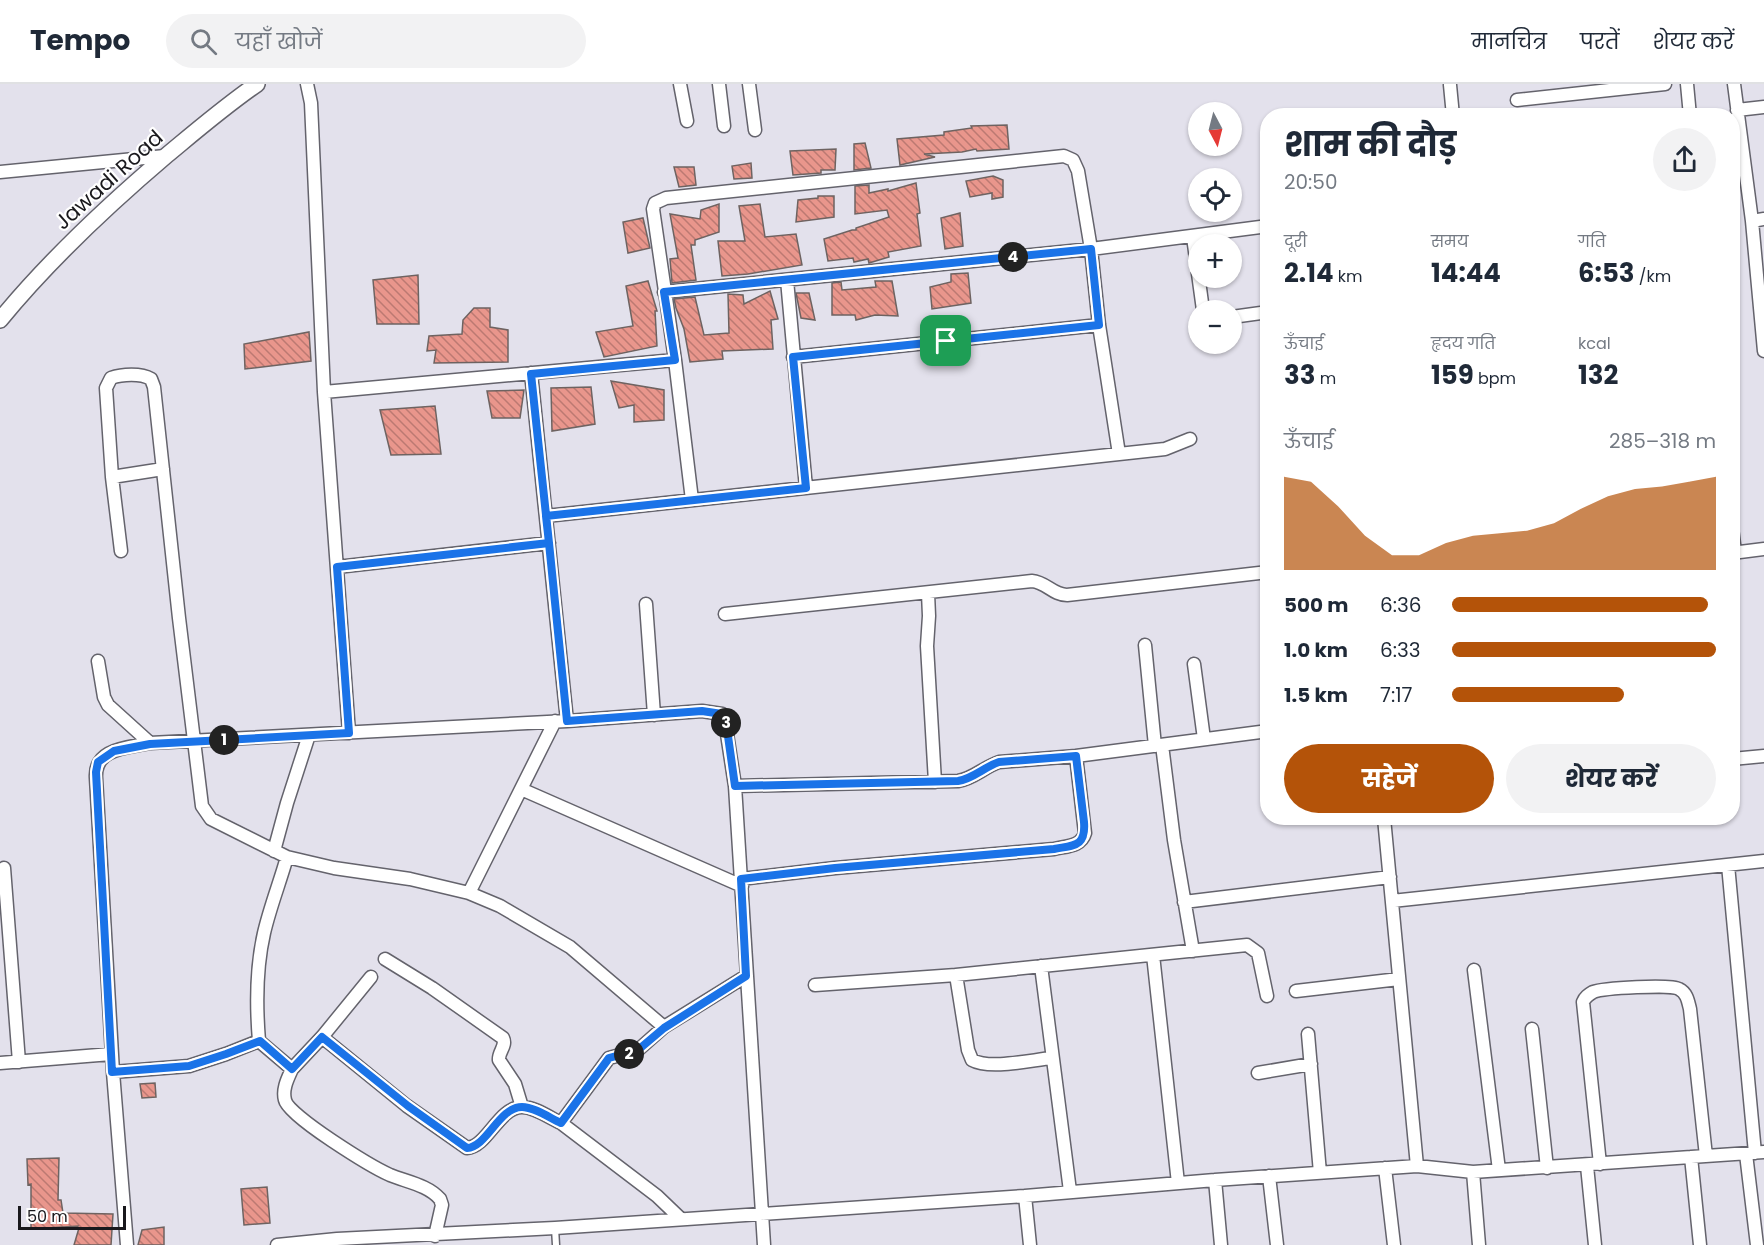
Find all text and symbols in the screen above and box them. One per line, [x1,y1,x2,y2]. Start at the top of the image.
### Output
search box [166,14,586,68]
text: Tempo [30,21,130,60]
icon: search [187,25,220,58]
text: यहाँ खोजें [235,26,322,57]
text: मानचित्र [1471,27,1547,56]
text: परतें [1580,27,1619,56]
text: शेयर करें [1652,27,1734,56]
north arrow [1188,102,1242,156]
map controls [1188,102,1242,354]
text: शाम की दौड़ [1284,121,1456,168]
street label: Jawadi Road [48,123,169,236]
button: share [1653,128,1716,191]
button: locate [1188,168,1242,222]
text: 20:50 [1284,168,1337,196]
text: दूरी [1284,230,1307,253]
text: समय [1431,230,1468,253]
text: गति [1578,230,1606,253]
button: + [1188,234,1242,288]
pin: 4 [998,242,1028,272]
text: 4 [1008,245,1018,268]
text: 2.14 [1284,255,1334,291]
text: 14:44 [1431,255,1501,291]
text: 6:53 [1578,255,1635,291]
text: km [1334,265,1363,288]
text: /km [1635,265,1671,288]
button: − [1188,300,1242,354]
pin [920,315,971,366]
icon: arrive [929,324,962,357]
text: ऊँचाई [1284,332,1324,355]
text: हृदय गति [1431,332,1495,355]
text: kcal [1578,332,1611,355]
text: 33 [1284,357,1315,393]
text: 159 [1431,357,1474,393]
text: 132 [1578,357,1618,393]
text: m [1315,367,1336,390]
text: bpm [1474,367,1516,390]
text: ऊँचाई [1284,427,1333,455]
text: 285–318 m [1609,427,1716,455]
text: 500 m [1284,591,1349,619]
text: 6:36 [1380,591,1421,619]
text: 1.0 km [1284,636,1348,664]
text: 6:33 [1380,636,1421,664]
text: 1.5 km [1284,681,1348,709]
text: 7:17 [1380,681,1413,709]
pin: 3 [711,708,741,738]
text: 3 [721,711,731,734]
pin: 1 [209,725,239,755]
text: 1 [221,728,227,751]
button: सहेजें [1284,744,1494,813]
button: शेयर करें [1506,744,1716,813]
pin: 2 [614,1039,644,1069]
text: 2 [624,1042,634,1065]
scale bar [18,1203,126,1230]
text: 50 m [27,1205,68,1228]

